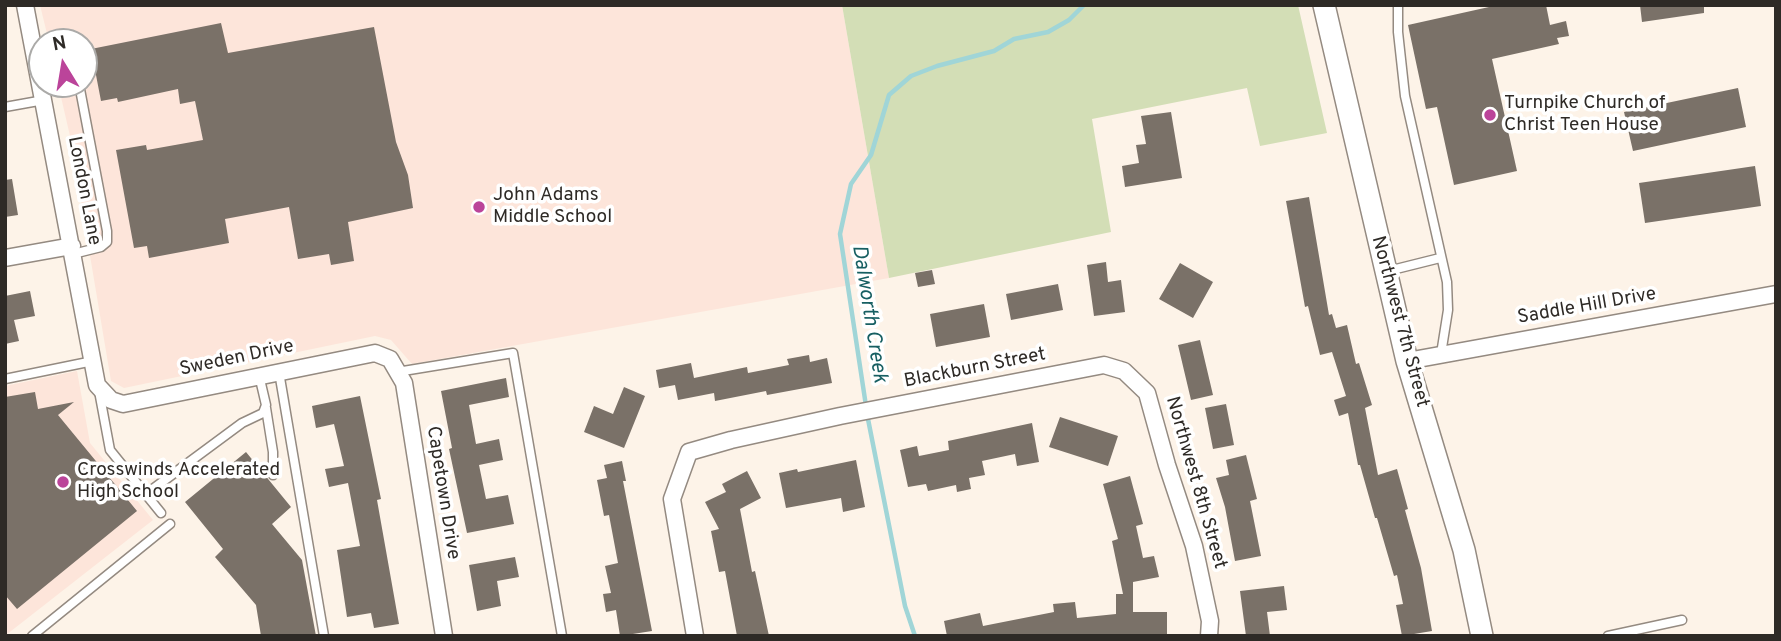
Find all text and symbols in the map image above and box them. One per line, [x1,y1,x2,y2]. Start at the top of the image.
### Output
north arrow [28,28,98,98]
text: N [50,31,68,57]
place label: Turnpike Church of Christ Teen House [1504,93,1665,137]
marker: Turnpike Church of Christ Teen House [1482,107,1498,123]
street label: London Lane [61,135,105,247]
place label: John Adams Middle School [493,185,612,229]
marker: John Adams Middle School [471,199,487,215]
street label: Northwest 7th Street [1365,234,1433,410]
water label: Dalworth Creek [845,243,891,385]
street label: Saddle Hill Drive [1516,284,1658,330]
street label: Sweden Drive [178,336,296,382]
street label: Blackburn Street [902,344,1048,394]
street label: Northwest 8th Street [1159,394,1231,572]
street label: Capetown Drive [420,425,464,561]
place label: Crosswinds Accelerated High School [77,460,280,504]
marker: Crosswinds Accelerated High School [55,474,71,490]

